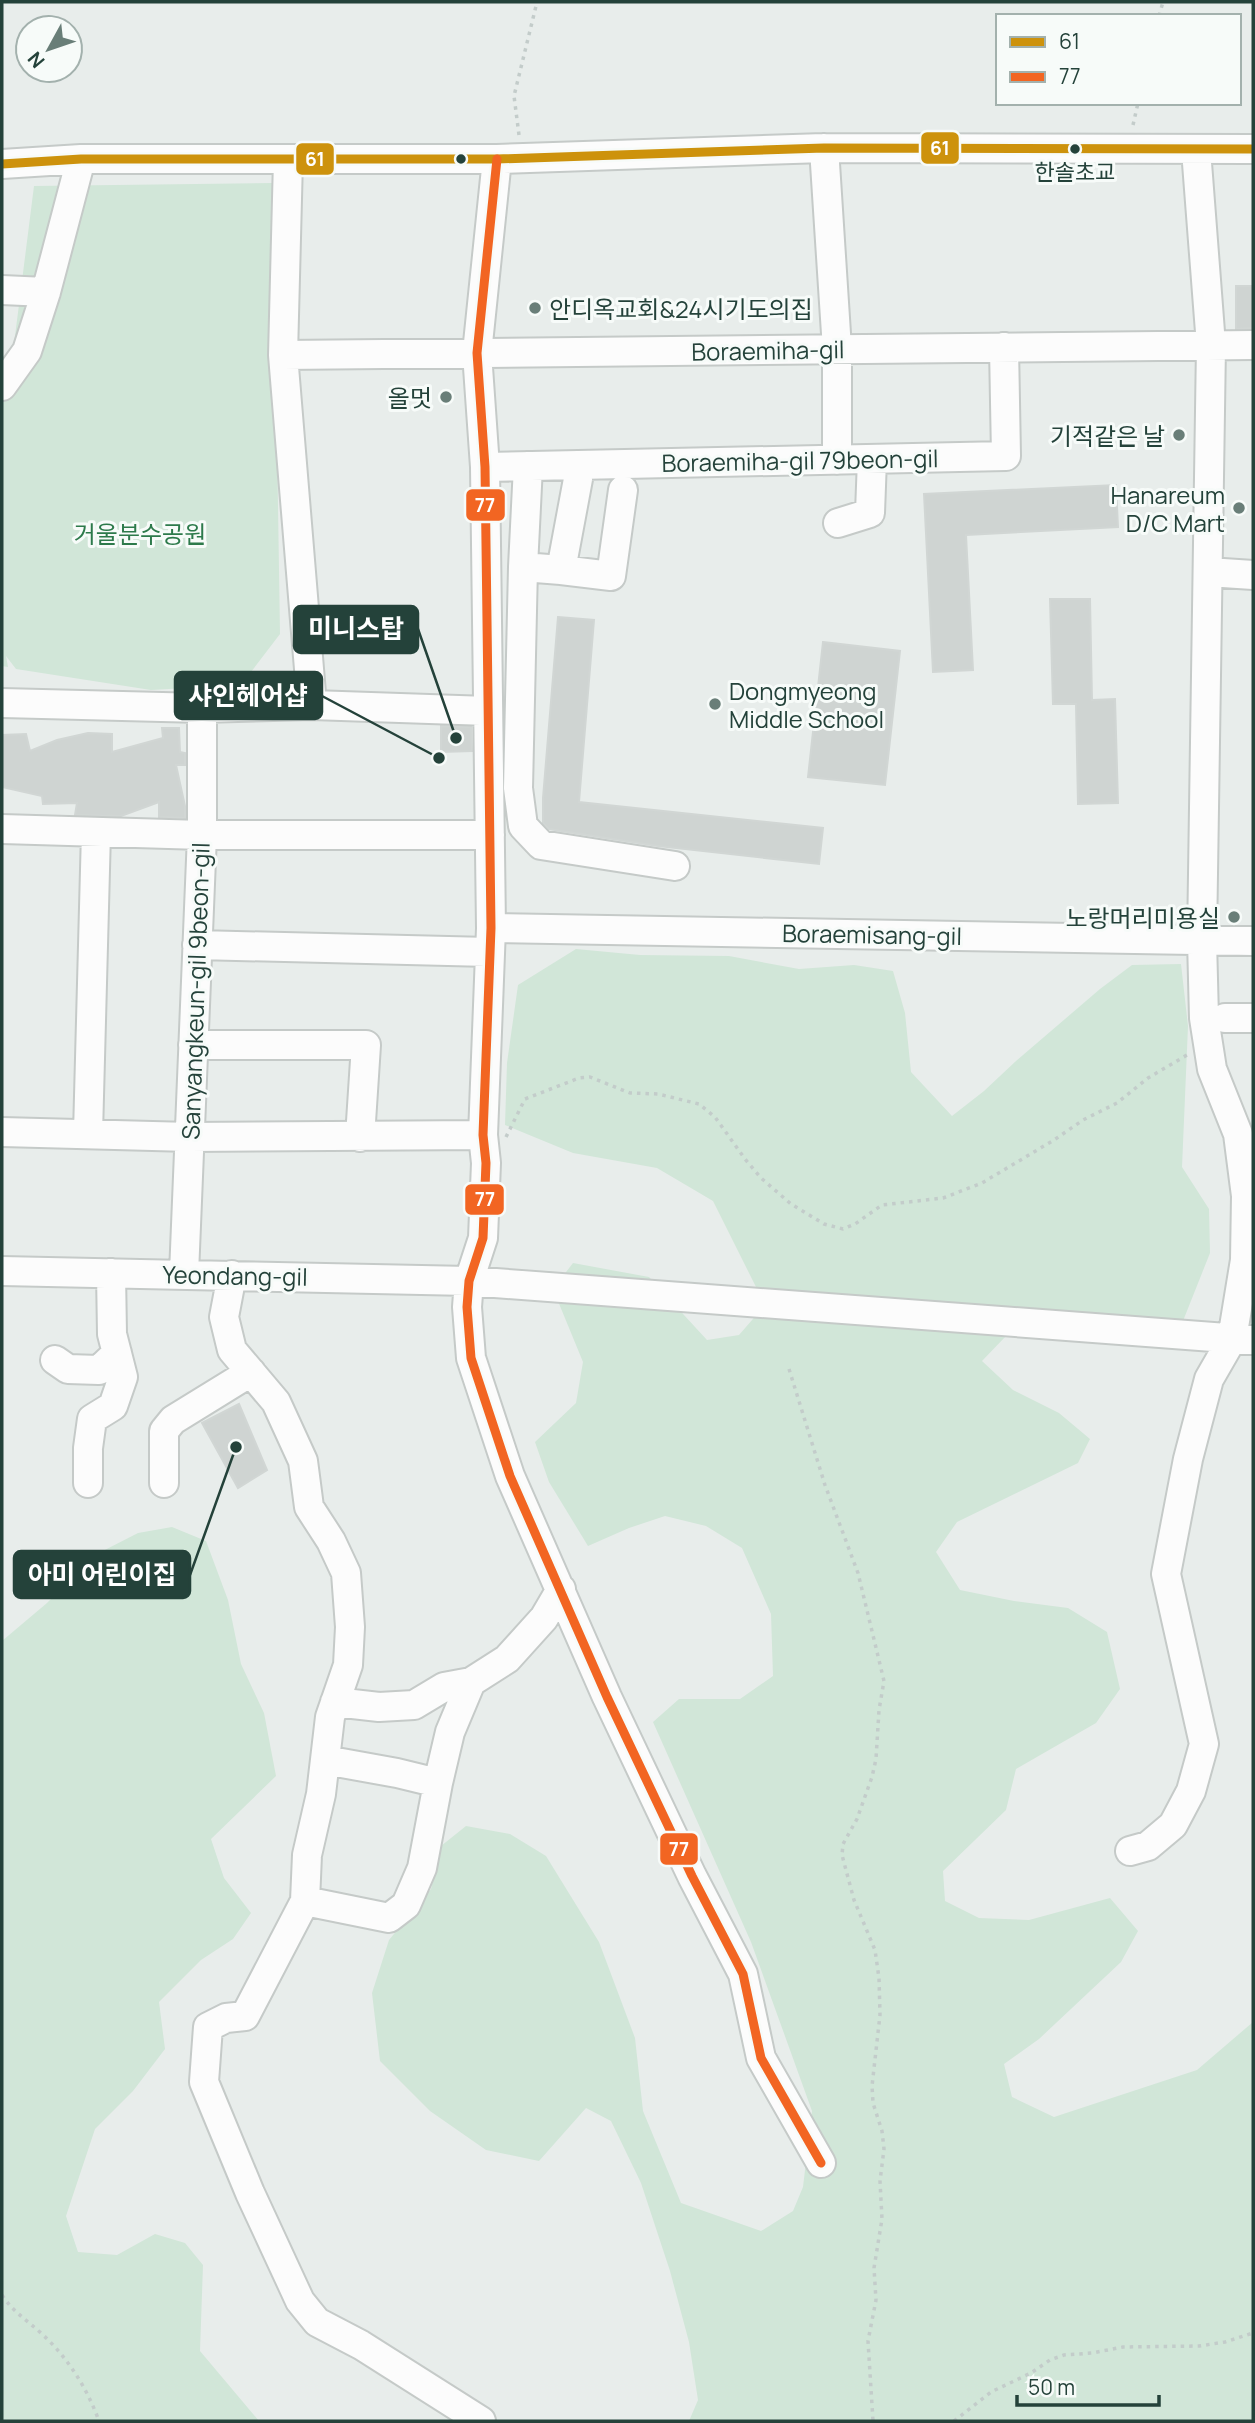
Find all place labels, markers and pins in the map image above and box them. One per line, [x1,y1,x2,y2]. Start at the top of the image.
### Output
marker: 한솔초교 [1068,142,1082,156]
unlabelled marker [454,152,468,166]
place label: 한솔초교 [1035,157,1115,187]
place label: 안디옥교회&24시기도의집 [549,292,813,325]
marker: 안디옥교회&24시기도의집 [527,300,543,316]
place label: 올멋 [388,381,432,414]
marker: 올멋 [438,389,454,405]
place label: 기적같은 날 [1050,419,1165,452]
marker: 기적같은 날 [1171,427,1187,443]
place label: Hanareum D/C Mart [1111,478,1225,539]
marker: Hanareum D/C Mart [1231,500,1247,516]
callout: 미니스탑 [294,606,418,653]
callout: 샤인헤어샵 [175,672,322,719]
place label: Dongmyeong Middle School [729,674,884,735]
marker: Dongmyeong Middle School [707,696,723,712]
place label: 노랑머리미용실 [1065,901,1220,934]
marker: 노랑머리미용실 [1226,909,1242,925]
callout: 아미 어린이집 [14,1551,190,1598]

